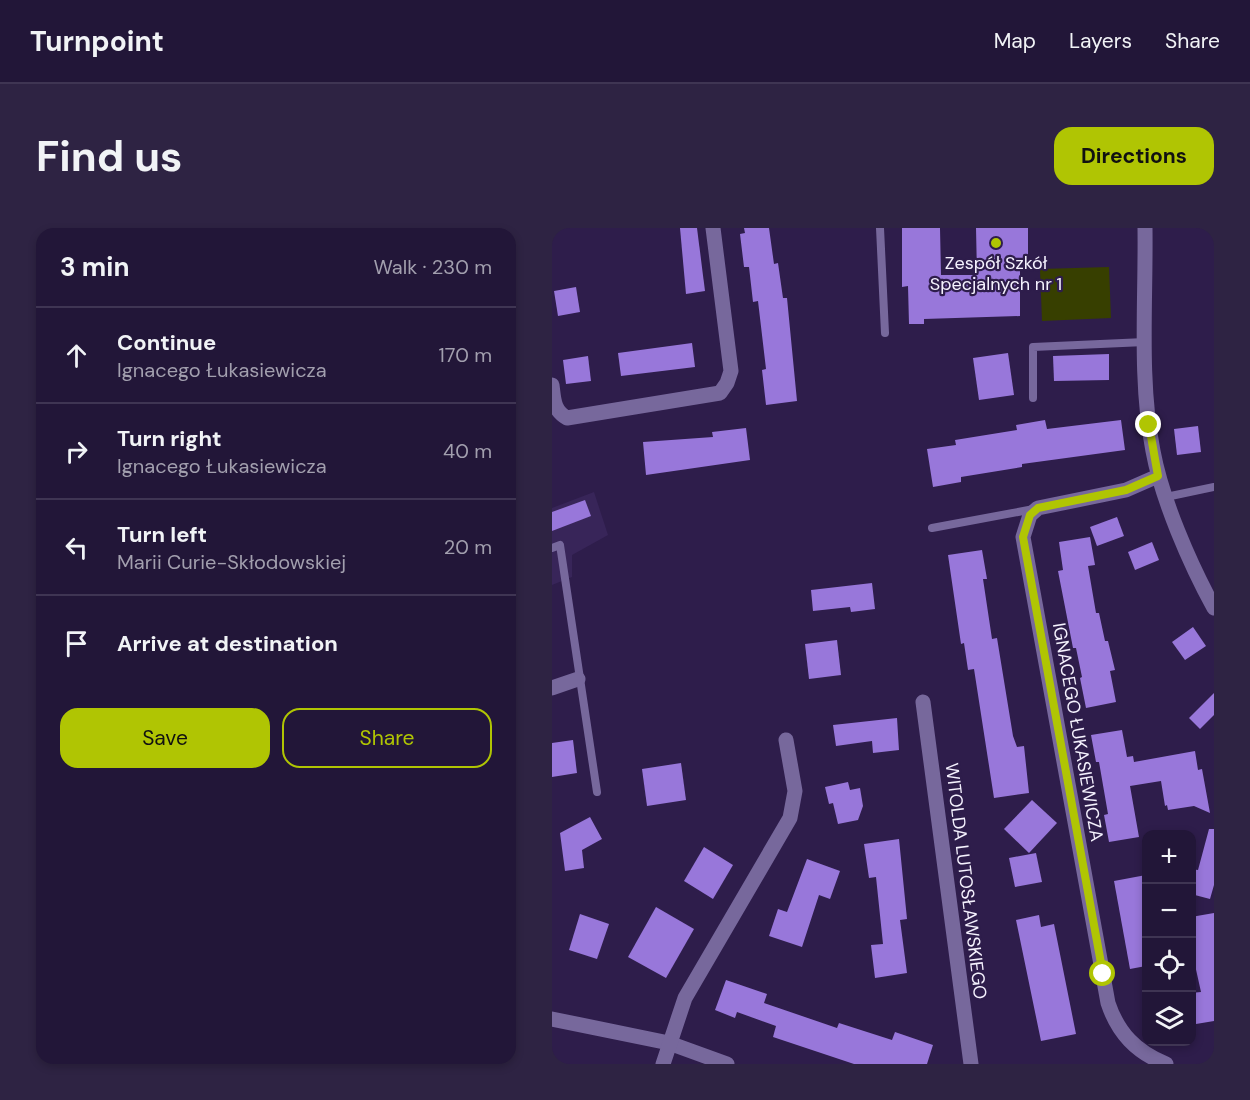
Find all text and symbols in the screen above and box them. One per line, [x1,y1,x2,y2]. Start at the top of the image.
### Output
text: Turnpoint [30,23,164,60]
text: Map [994,27,1036,55]
text: Layers [1069,27,1132,55]
text: Share [1165,27,1220,55]
button: Directions [1054,127,1214,185]
text: Find us [36,129,182,184]
marker: Zespół Szkół Specjalnych nr 1 [989,236,1003,250]
text: 3 min [60,250,129,284]
place label: Zespół Szkół Specjalnych nr 1 [930,251,1062,296]
text: Walk · 230 m [373,254,492,280]
text: Continue [117,328,216,357]
icon: ahead [60,339,93,372]
text: 170 m [439,342,492,368]
text: Ignacego Łukasiewicza [117,357,327,383]
route end [1135,411,1161,437]
text: Turn right [117,424,222,453]
icon: right [60,435,93,468]
text: 40 m [443,438,492,464]
text: Ignacego Łukasiewicza [117,453,327,479]
text: Turn left [117,520,207,549]
icon: left [60,531,93,564]
text: 20 m [444,534,492,560]
text: Marii Curie-Skłodowskiej [117,549,346,575]
street label: IGNACEGO ŁUKASIEWICZA [1047,621,1109,843]
icon: arrive [60,627,93,660]
text: Arrive at destination [117,629,338,658]
button: Save [60,708,270,768]
button: Share [282,708,492,768]
street label: WITOLDA LUTOSŁAWSKIEGO [940,761,992,1001]
map controls [1142,830,1196,1046]
button: + [1142,830,1196,884]
button: − [1142,884,1196,938]
button: locate [1142,938,1196,992]
route start [1089,960,1115,986]
button: layers [1142,992,1196,1046]

